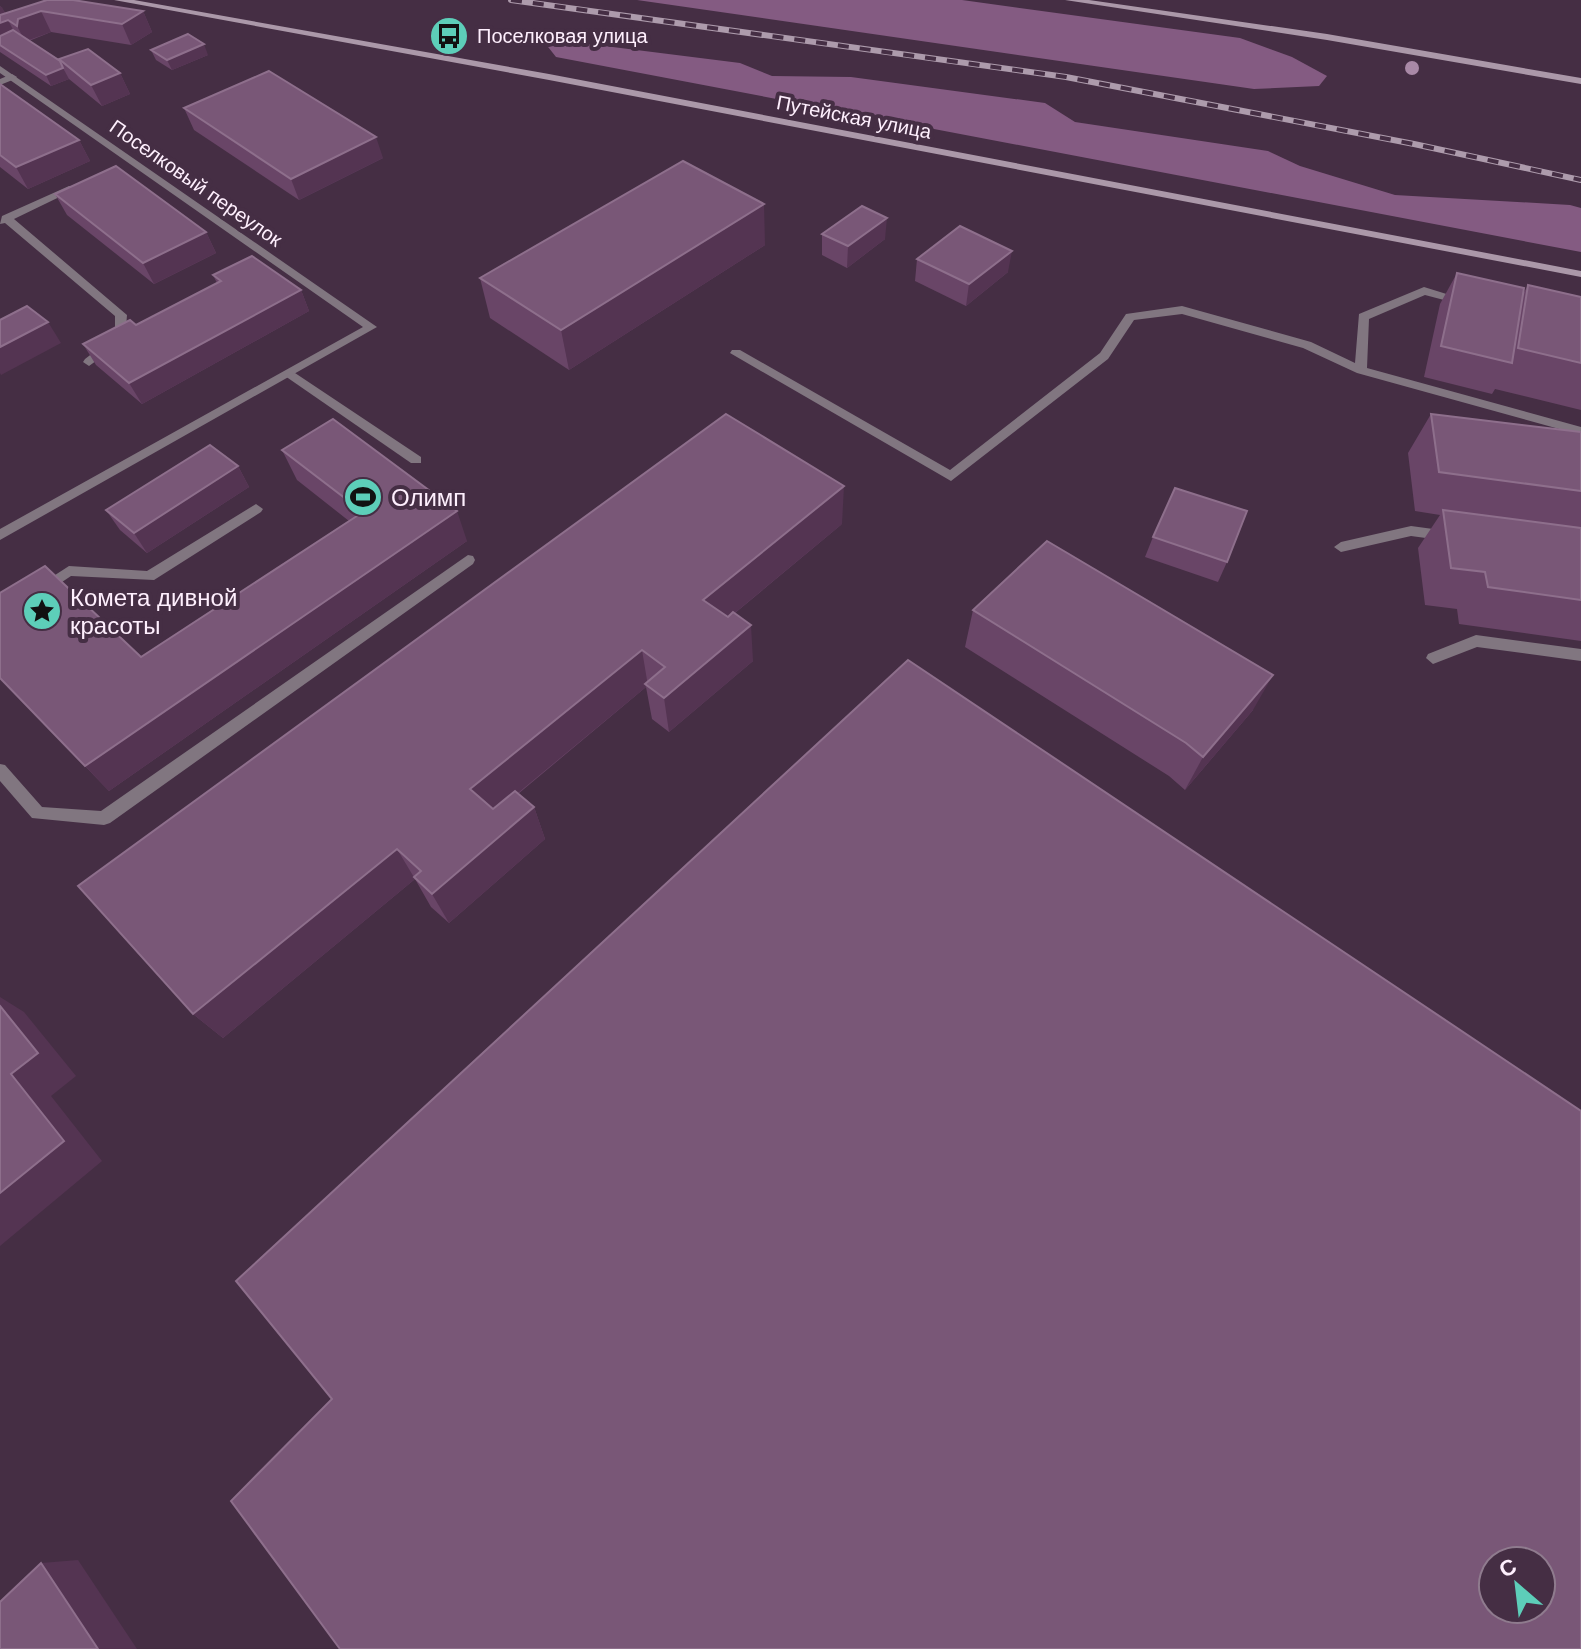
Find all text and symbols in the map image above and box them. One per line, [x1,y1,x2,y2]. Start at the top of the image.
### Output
bus stop icon: Поселковая улица [428,15,470,57]
place label: Поселковая улица [477,25,648,47]
street label: Путейская улица [775,91,934,143]
street label: Поселковый переулок [106,115,286,251]
sports icon: Олимп [342,476,384,518]
place label: Олимп [391,484,466,511]
place label: Комета дивной красоты [70,584,237,639]
place icon: Комета дивной красоты [21,590,63,632]
north arrow [1477,1545,1557,1625]
text: С [1495,1553,1521,1583]

